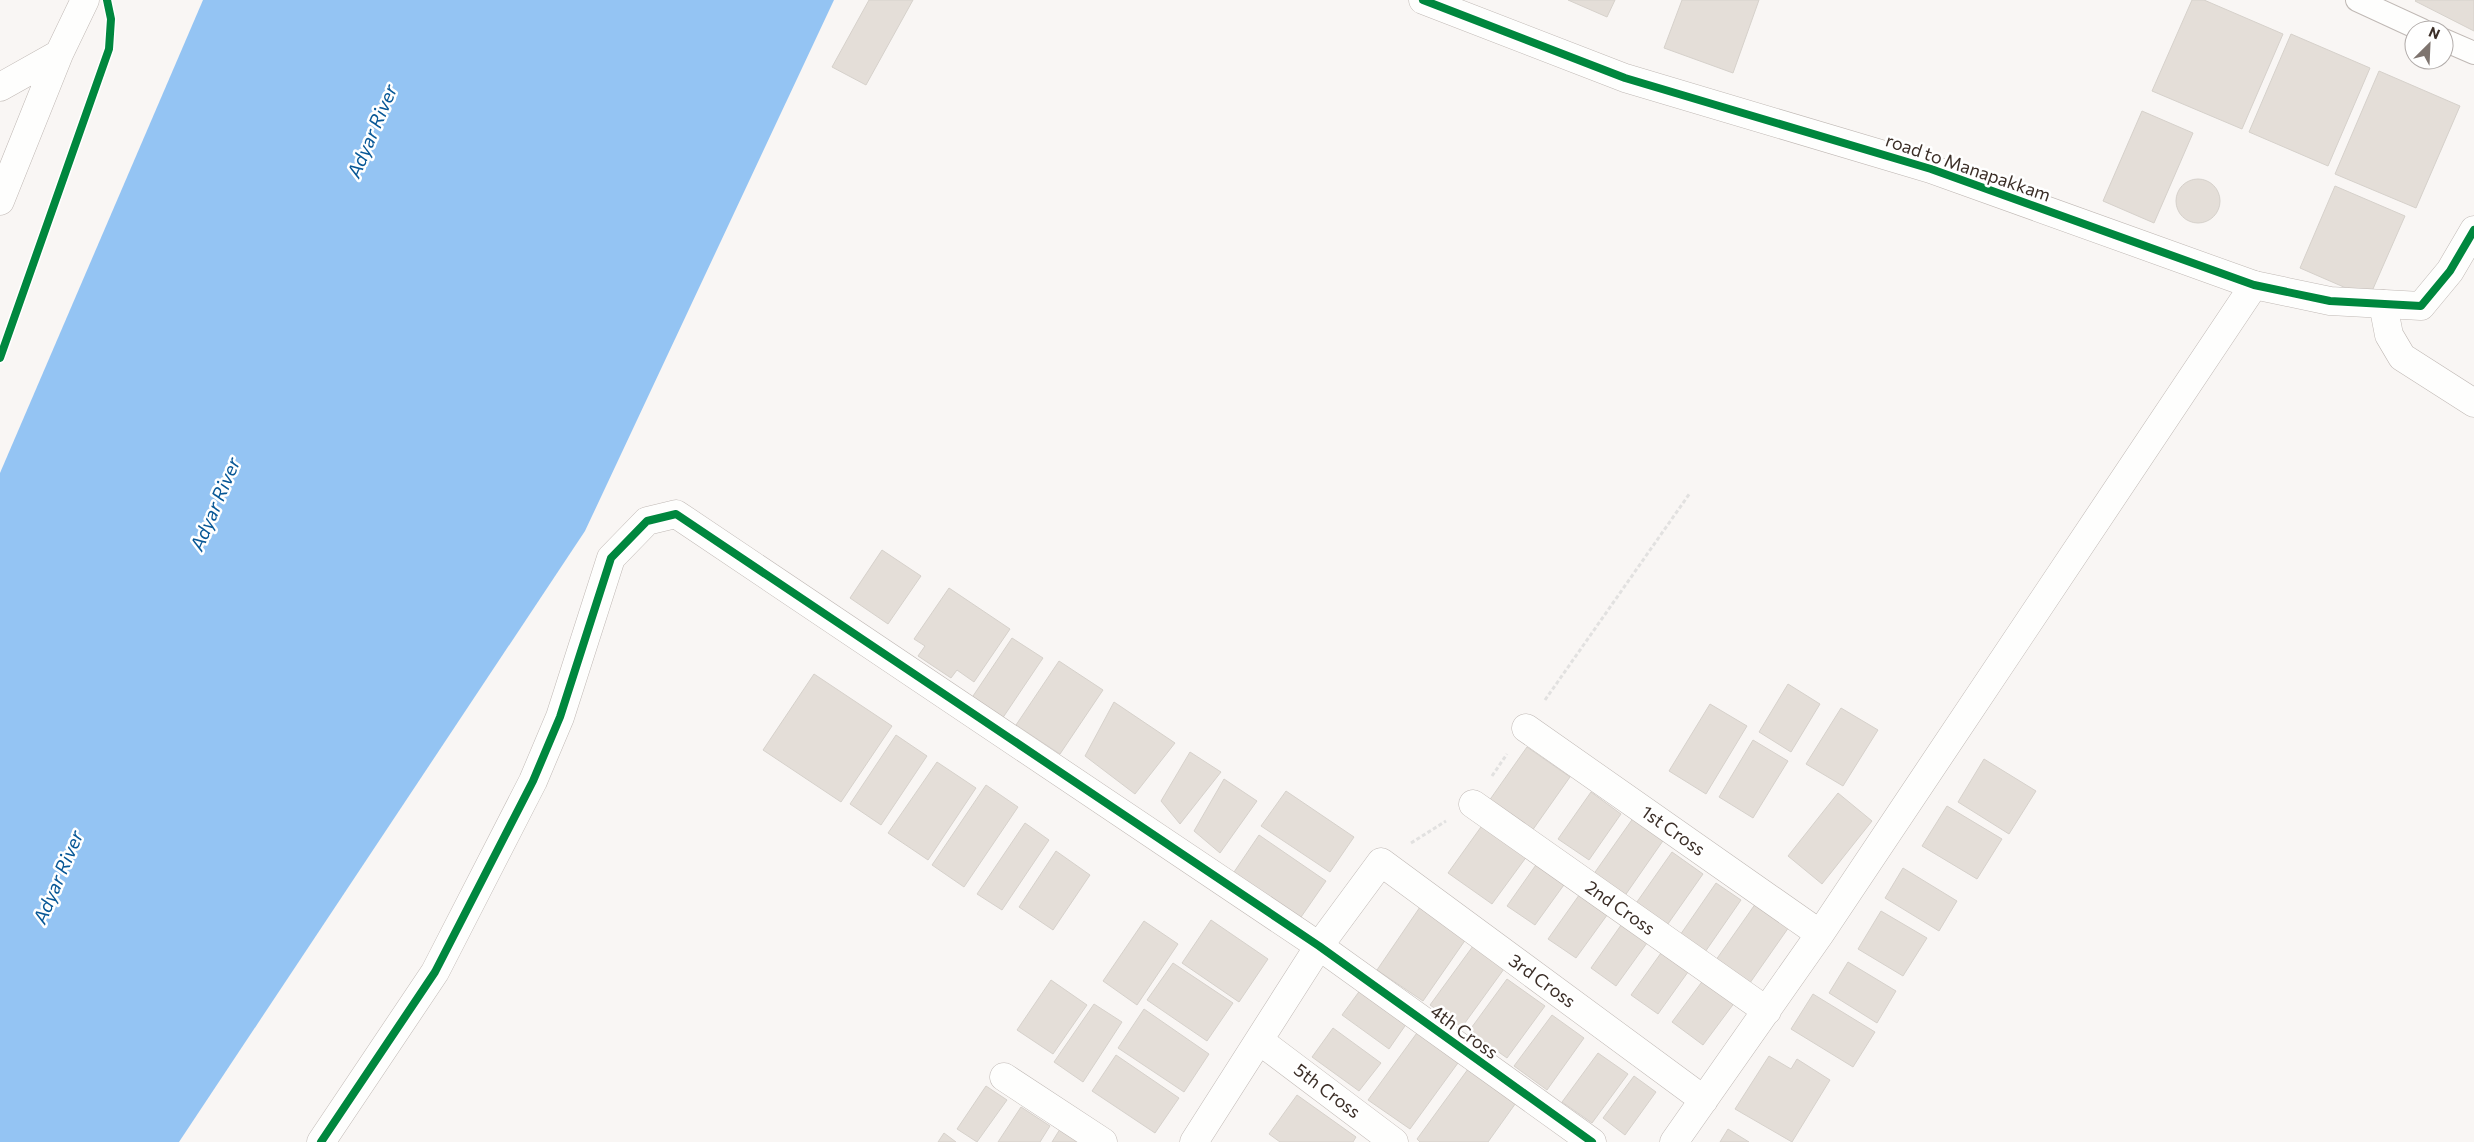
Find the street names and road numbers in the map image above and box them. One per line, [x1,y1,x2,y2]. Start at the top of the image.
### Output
street label: road to Manapakkam [1883,128,2054,206]
street label: 1st Cross [1637,800,1710,860]
street label: 2nd Cross [1581,875,1660,939]
street label: 3rd Cross [1505,949,1580,1012]
street label: 4th Cross [1427,999,1503,1063]
street label: 5th Cross [1290,1058,1365,1122]

